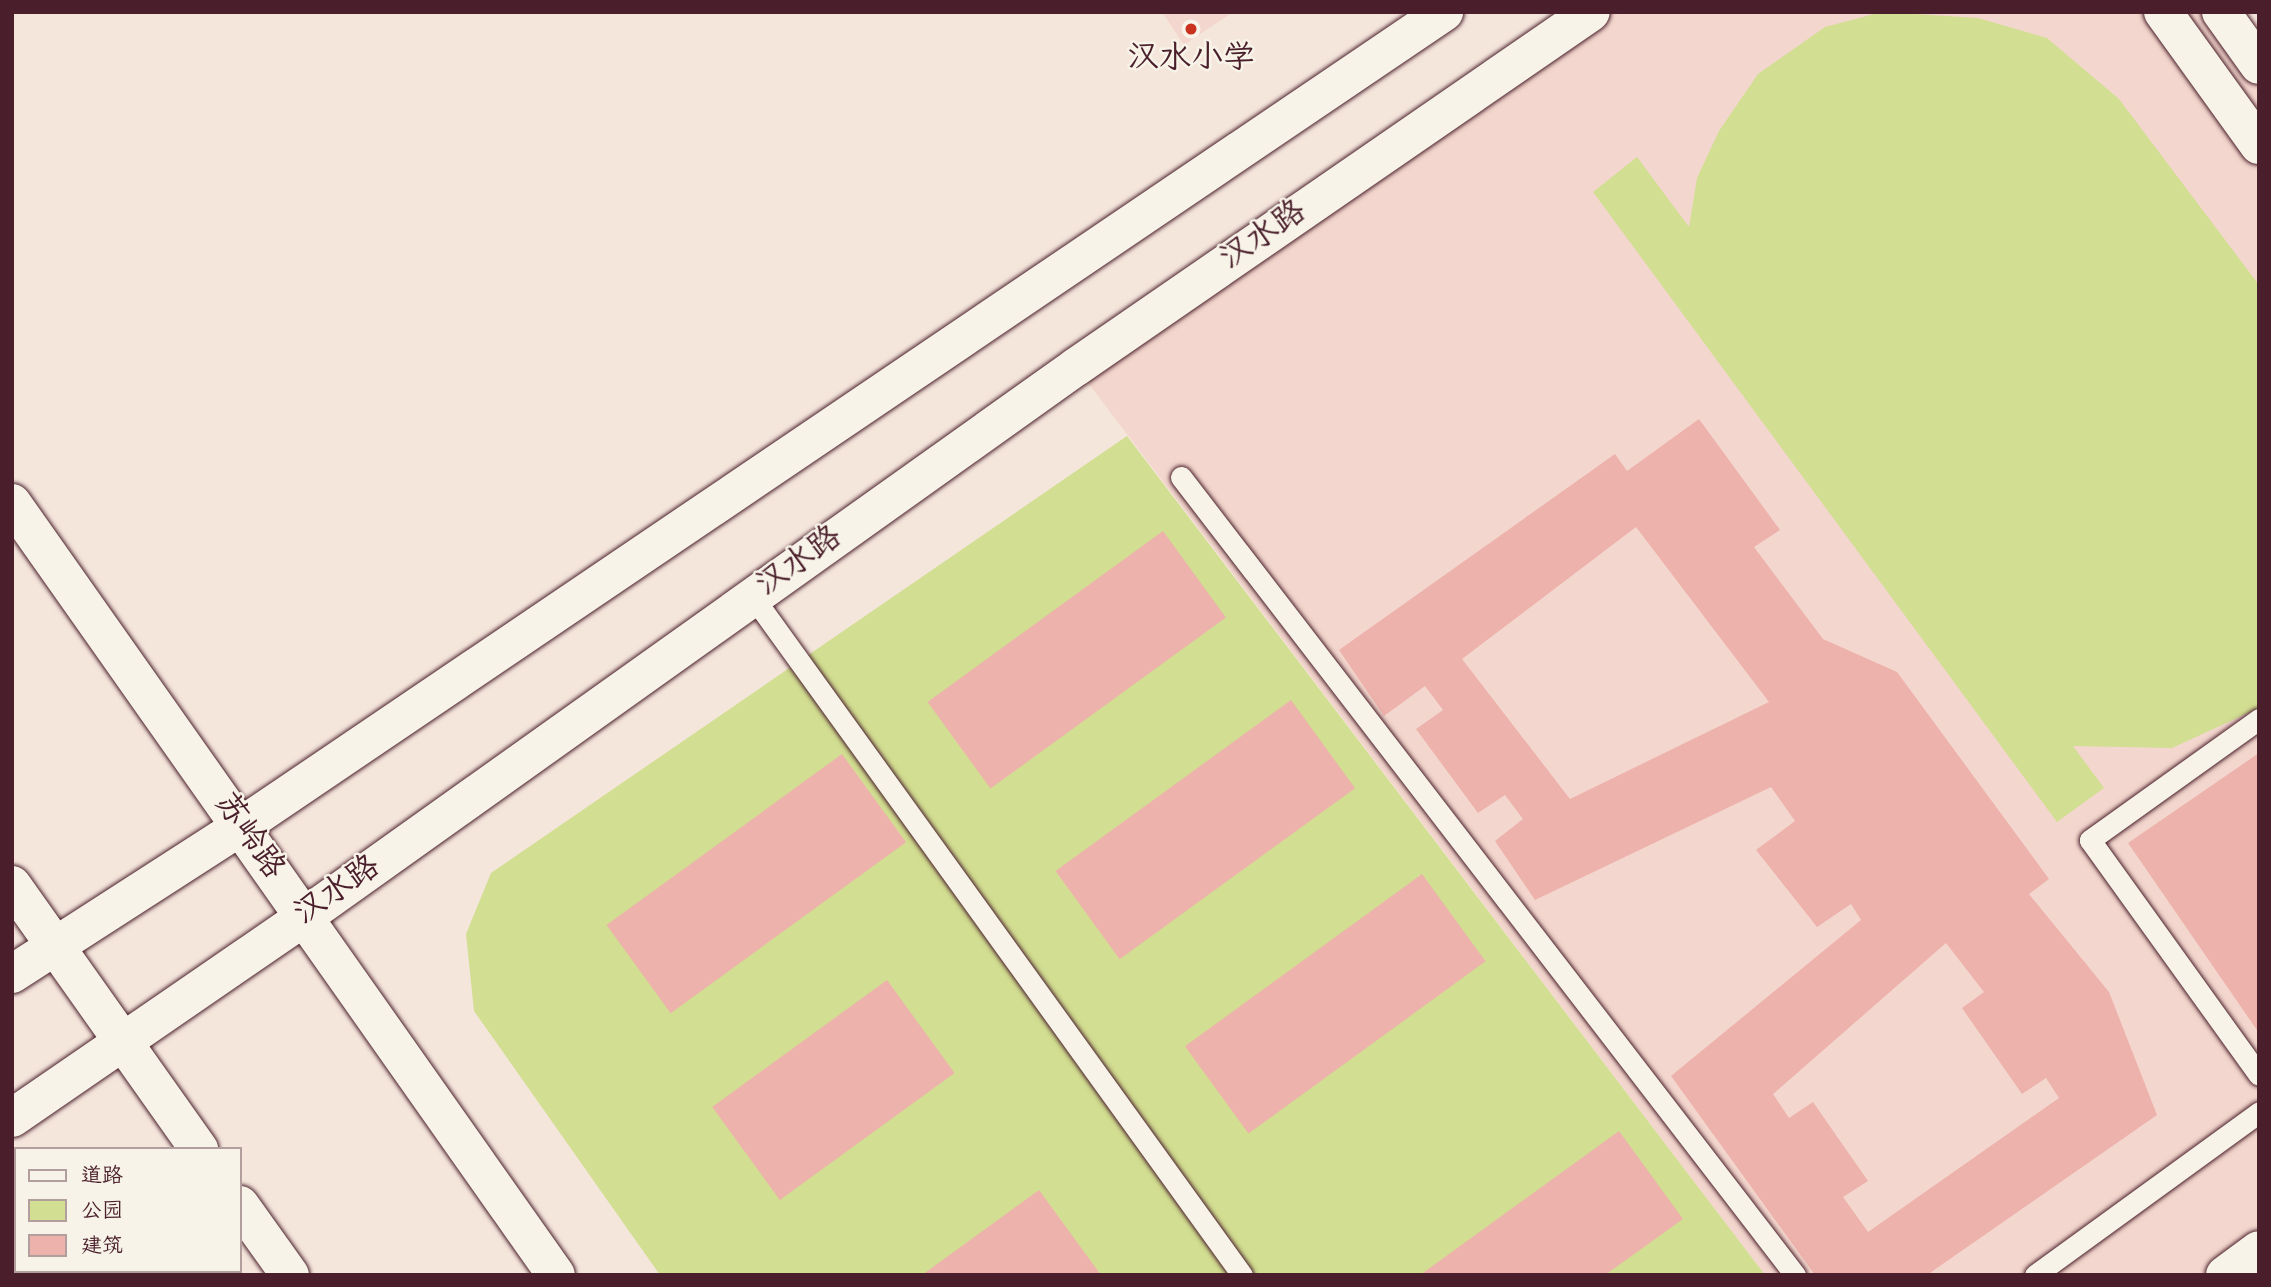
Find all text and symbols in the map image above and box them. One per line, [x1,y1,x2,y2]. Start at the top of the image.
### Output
marker: 汉水小学 [1183,21,1199,37]
place label: 汉水小学 [1127,41,1255,79]
street label: 汉水路 [1214,194,1314,280]
street label: 汉水路 [750,519,850,607]
street label: 苏岭路 [205,787,291,887]
street label: 汉水路 [288,849,388,935]
legend [14,1147,242,1273]
text: 道路 [81,1162,123,1192]
text: 公园 [81,1197,123,1227]
text: 建筑 [81,1232,123,1262]

